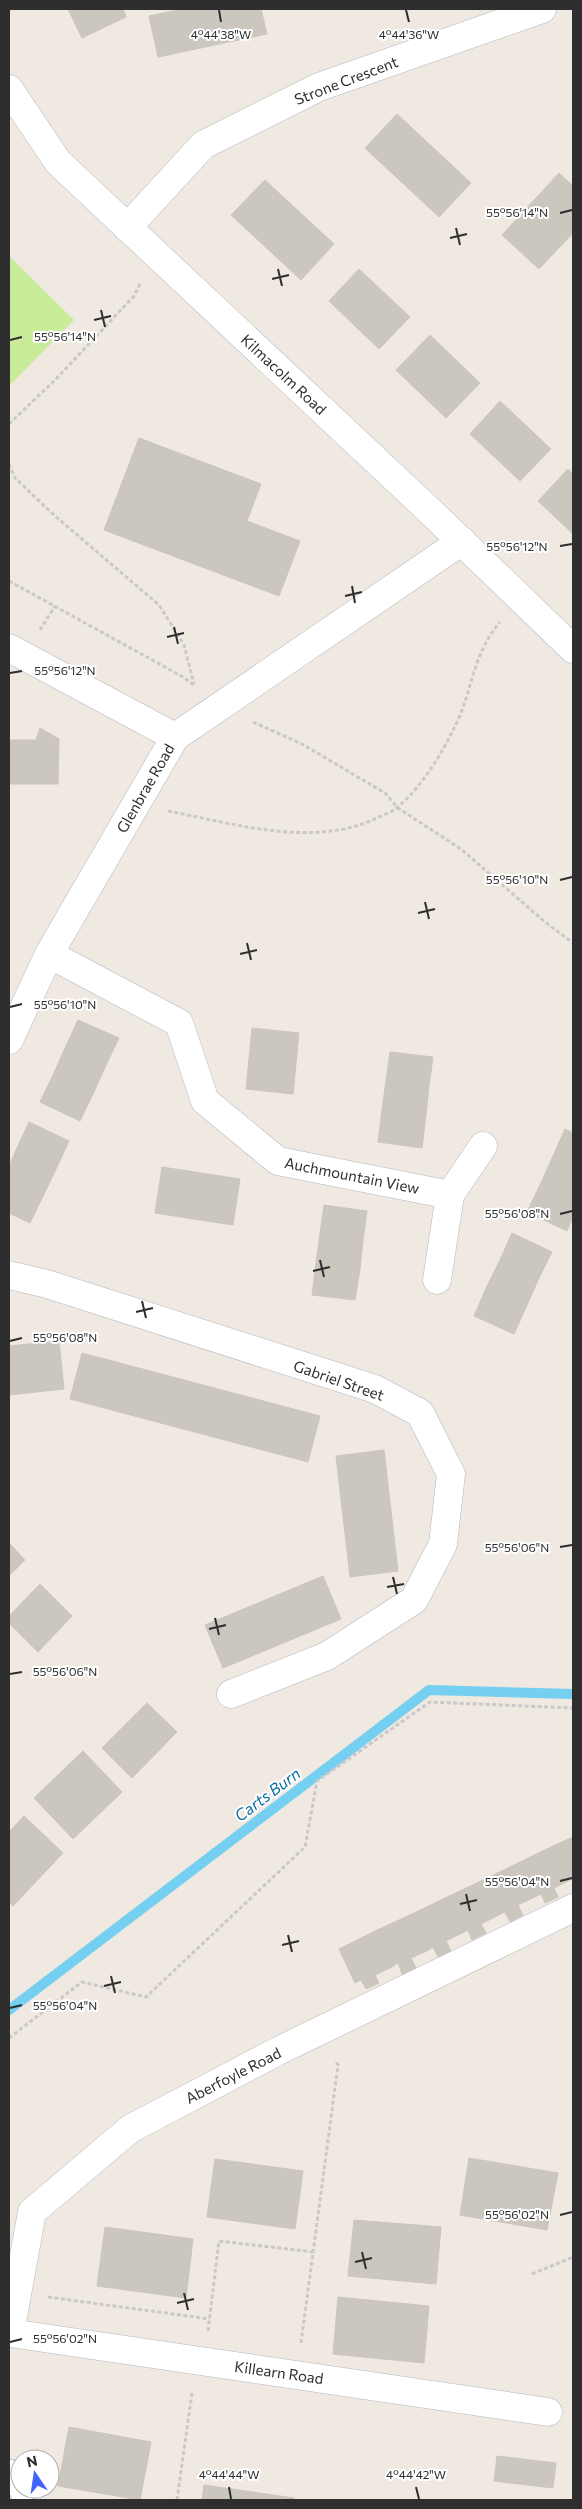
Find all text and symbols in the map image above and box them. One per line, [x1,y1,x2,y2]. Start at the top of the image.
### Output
text: 4°44'38"W [191,27,251,41]
text: 4°44'36"W [379,27,439,41]
street label: Strone Crescent [292,52,400,108]
text: 55°56'14"N [486,205,548,219]
text: 55°56'14"N [34,329,96,343]
street label: Kilmacolm Road [238,330,330,418]
text: 55°56'12"N [486,539,548,553]
text: 55°56'12"N [34,663,96,677]
street label: Glenbrae Road [112,740,178,836]
text: 55°56'10"N [486,872,548,886]
text: 55°56'10"N [34,997,96,1011]
street label: Auchmountain View [283,1153,421,1197]
text: 55°56'08"N [485,1206,549,1220]
text: 55°56'08"N [33,1330,97,1344]
street label: Gabriel Street [291,1356,387,1404]
text: 55°56'06"N [485,1540,549,1554]
text: 55°56'06"N [33,1664,97,1678]
water label: Carts Burn [230,1763,304,1825]
text: 55°56'04"N [485,1874,549,1888]
text: 55°56'04"N [33,1998,97,2012]
street label: Aberfoyle Road [182,2043,284,2107]
text: 55°56'02"N [485,2207,549,2221]
text: 55°56'02"N [33,2331,97,2345]
street label: Killearn Road [233,2357,325,2387]
north arrow [10,2449,60,2499]
text: N [25,2451,39,2470]
text: 4°44'44"W [199,2467,259,2481]
text: 4°44'42"W [386,2467,446,2481]

